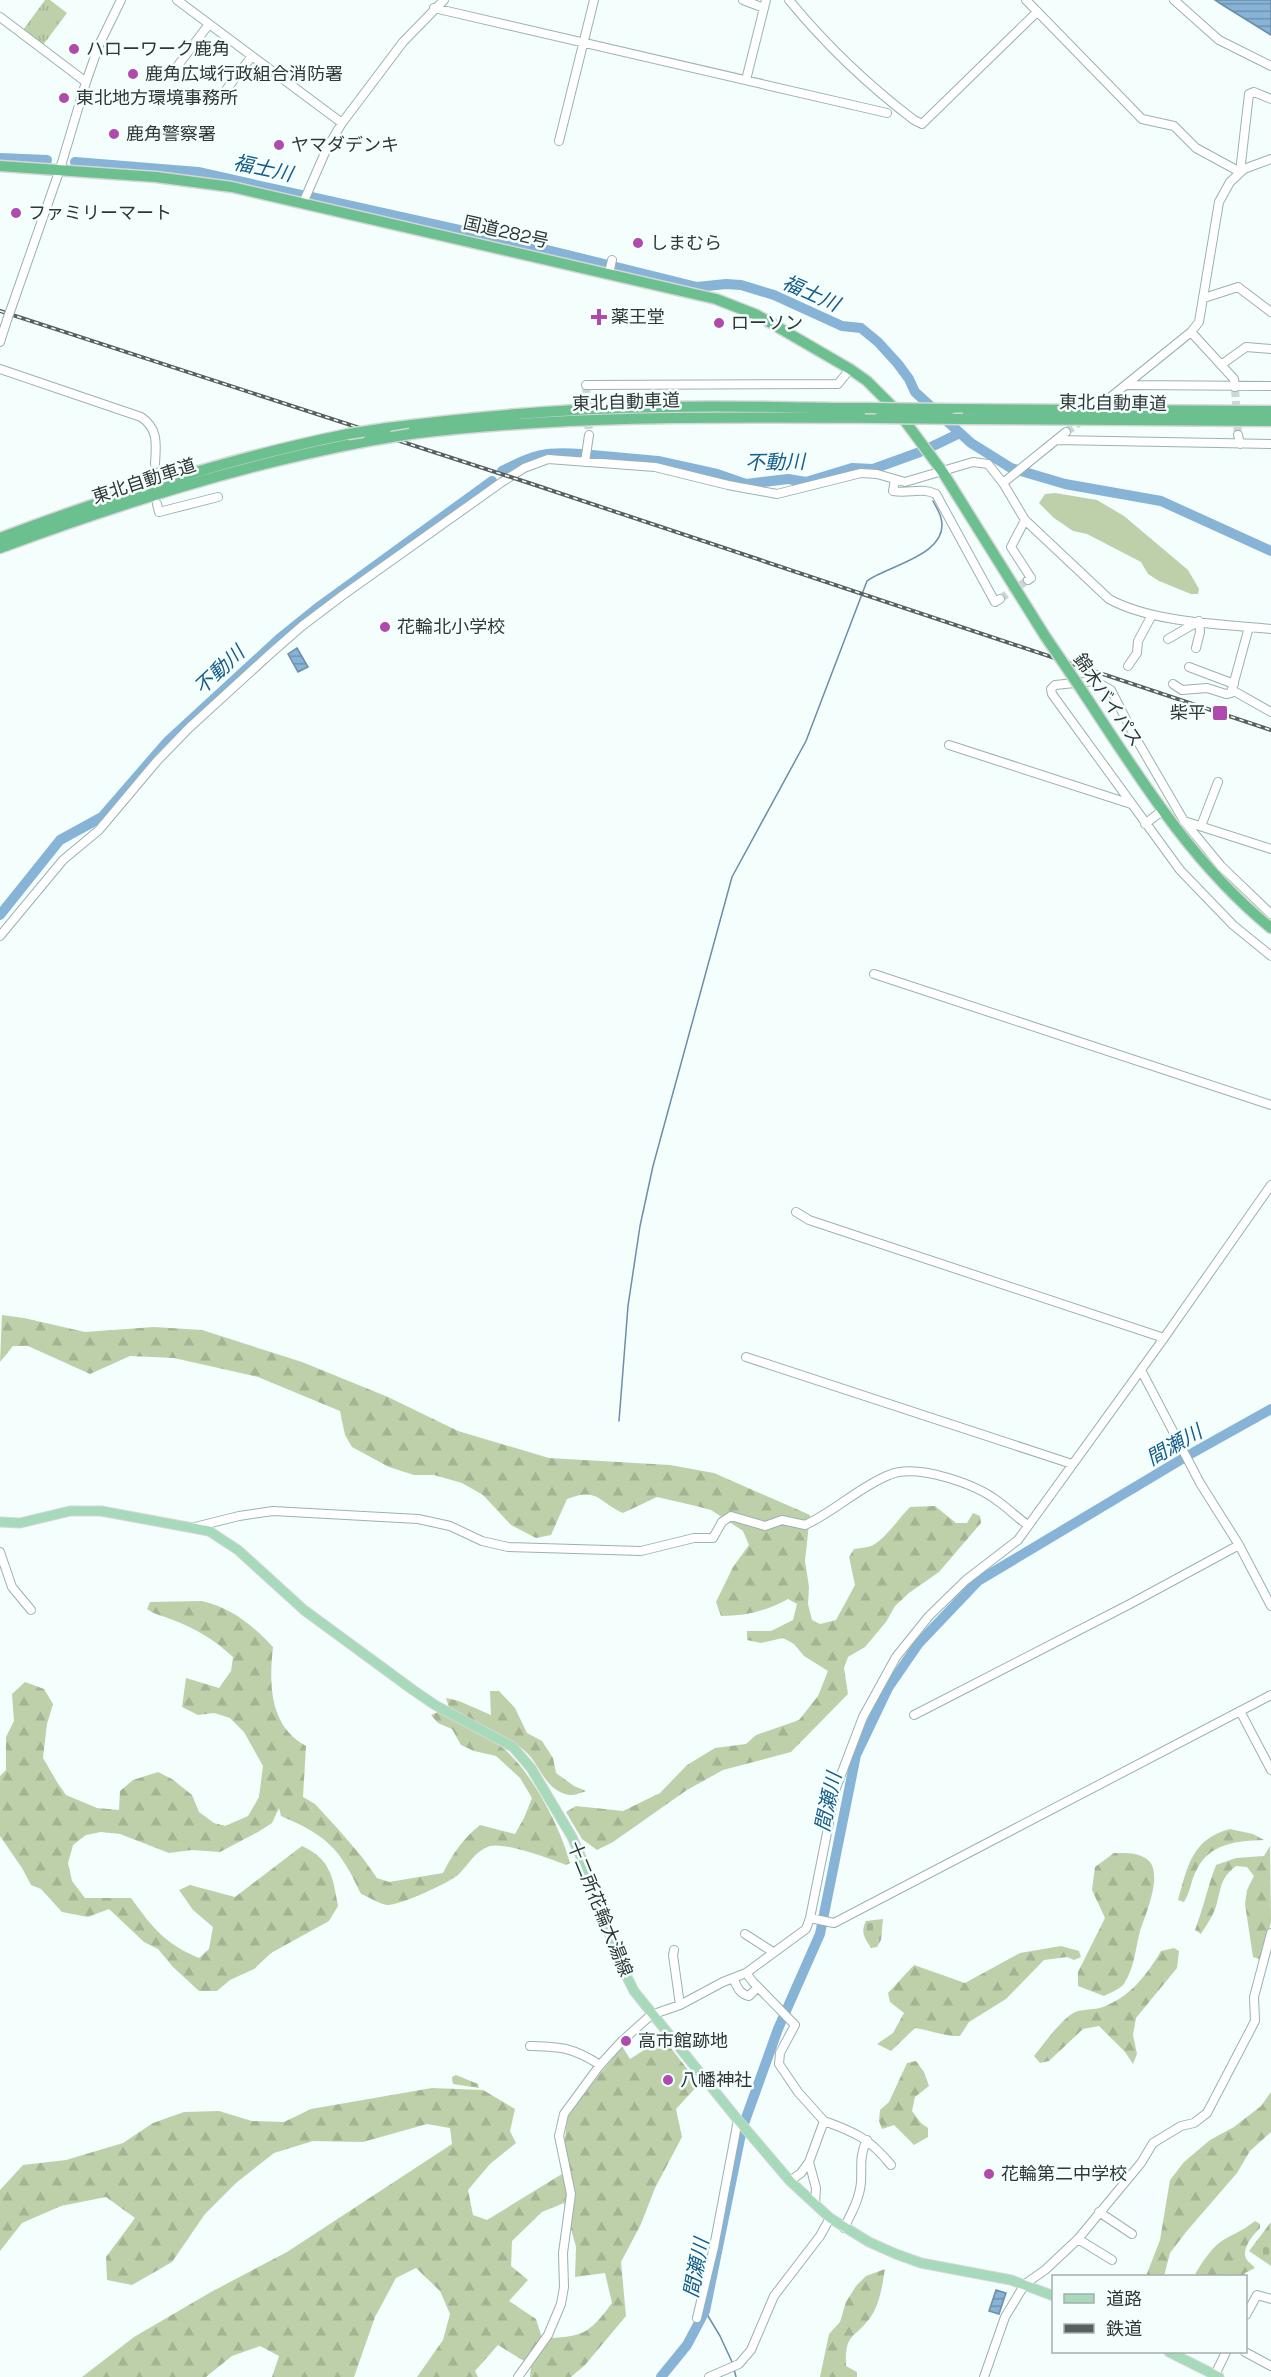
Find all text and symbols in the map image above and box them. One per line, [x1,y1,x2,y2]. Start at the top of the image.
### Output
place label: ハローワーク鹿角 [86,37,230,60]
marker: ハローワーク鹿角 [67,42,81,56]
place label: 鹿角広域行政組合消防署 [145,62,343,85]
marker: 鹿角広域行政組合消防署 [126,67,140,81]
place label: 東北地方環境事務所 [76,86,238,109]
marker: 東北地方環境事務所 [57,91,71,105]
place label: 鹿角警察署 [126,122,216,145]
marker: 鹿角警察署 [107,127,121,141]
place label: ヤマダデンキ [291,133,399,156]
marker: ヤマダデンキ [272,138,286,152]
water label: 福士川 [231,149,297,187]
place label: ファミリーマート [28,201,172,224]
marker: ファミリーマート [9,206,23,220]
street label: 国道282号 [461,211,551,252]
place label: しまむら [650,231,722,254]
marker: しまむら [631,236,645,250]
water label: 福士川 [778,269,846,318]
place label: 薬王堂 [611,305,665,328]
marker: 薬王堂 [592,310,606,324]
place label: ローソン [731,311,803,334]
marker: ローソン [712,316,726,330]
street label: 東北自動車道 [572,388,680,415]
street label: 東北自動車道 [1059,390,1167,415]
water label: 不動川 [745,448,807,476]
street label: 東北自動車道 [89,453,199,508]
place label: 花輪北小学校 [397,615,505,638]
marker: 花輪北小学校 [378,620,392,634]
water label: 不動川 [188,639,251,700]
street label: 錦木バイパス [1069,649,1148,751]
place label: 柴平 [1170,701,1206,724]
marker: 柴平 [1211,704,1229,722]
water label: 間瀬川 [1142,1418,1208,1471]
water label: 間瀬川 [809,1768,847,1834]
street label: 十二所花輪大湯線 [563,1838,638,1980]
place label: 高市館跡地 [638,2029,728,2052]
marker: 高市館跡地 [619,2034,633,2048]
place label: 八幡神社 [680,2068,752,2091]
marker: 八幡神社 [661,2073,675,2087]
place label: 花輪第二中学校 [1001,2162,1127,2185]
marker: 花輪第二中学校 [982,2167,996,2181]
water label: 間瀬川 [678,2234,715,2300]
legend [1052,2275,1247,2353]
text: 道路 [1106,2287,1142,2310]
text: 鉄道 [1106,2317,1142,2340]

